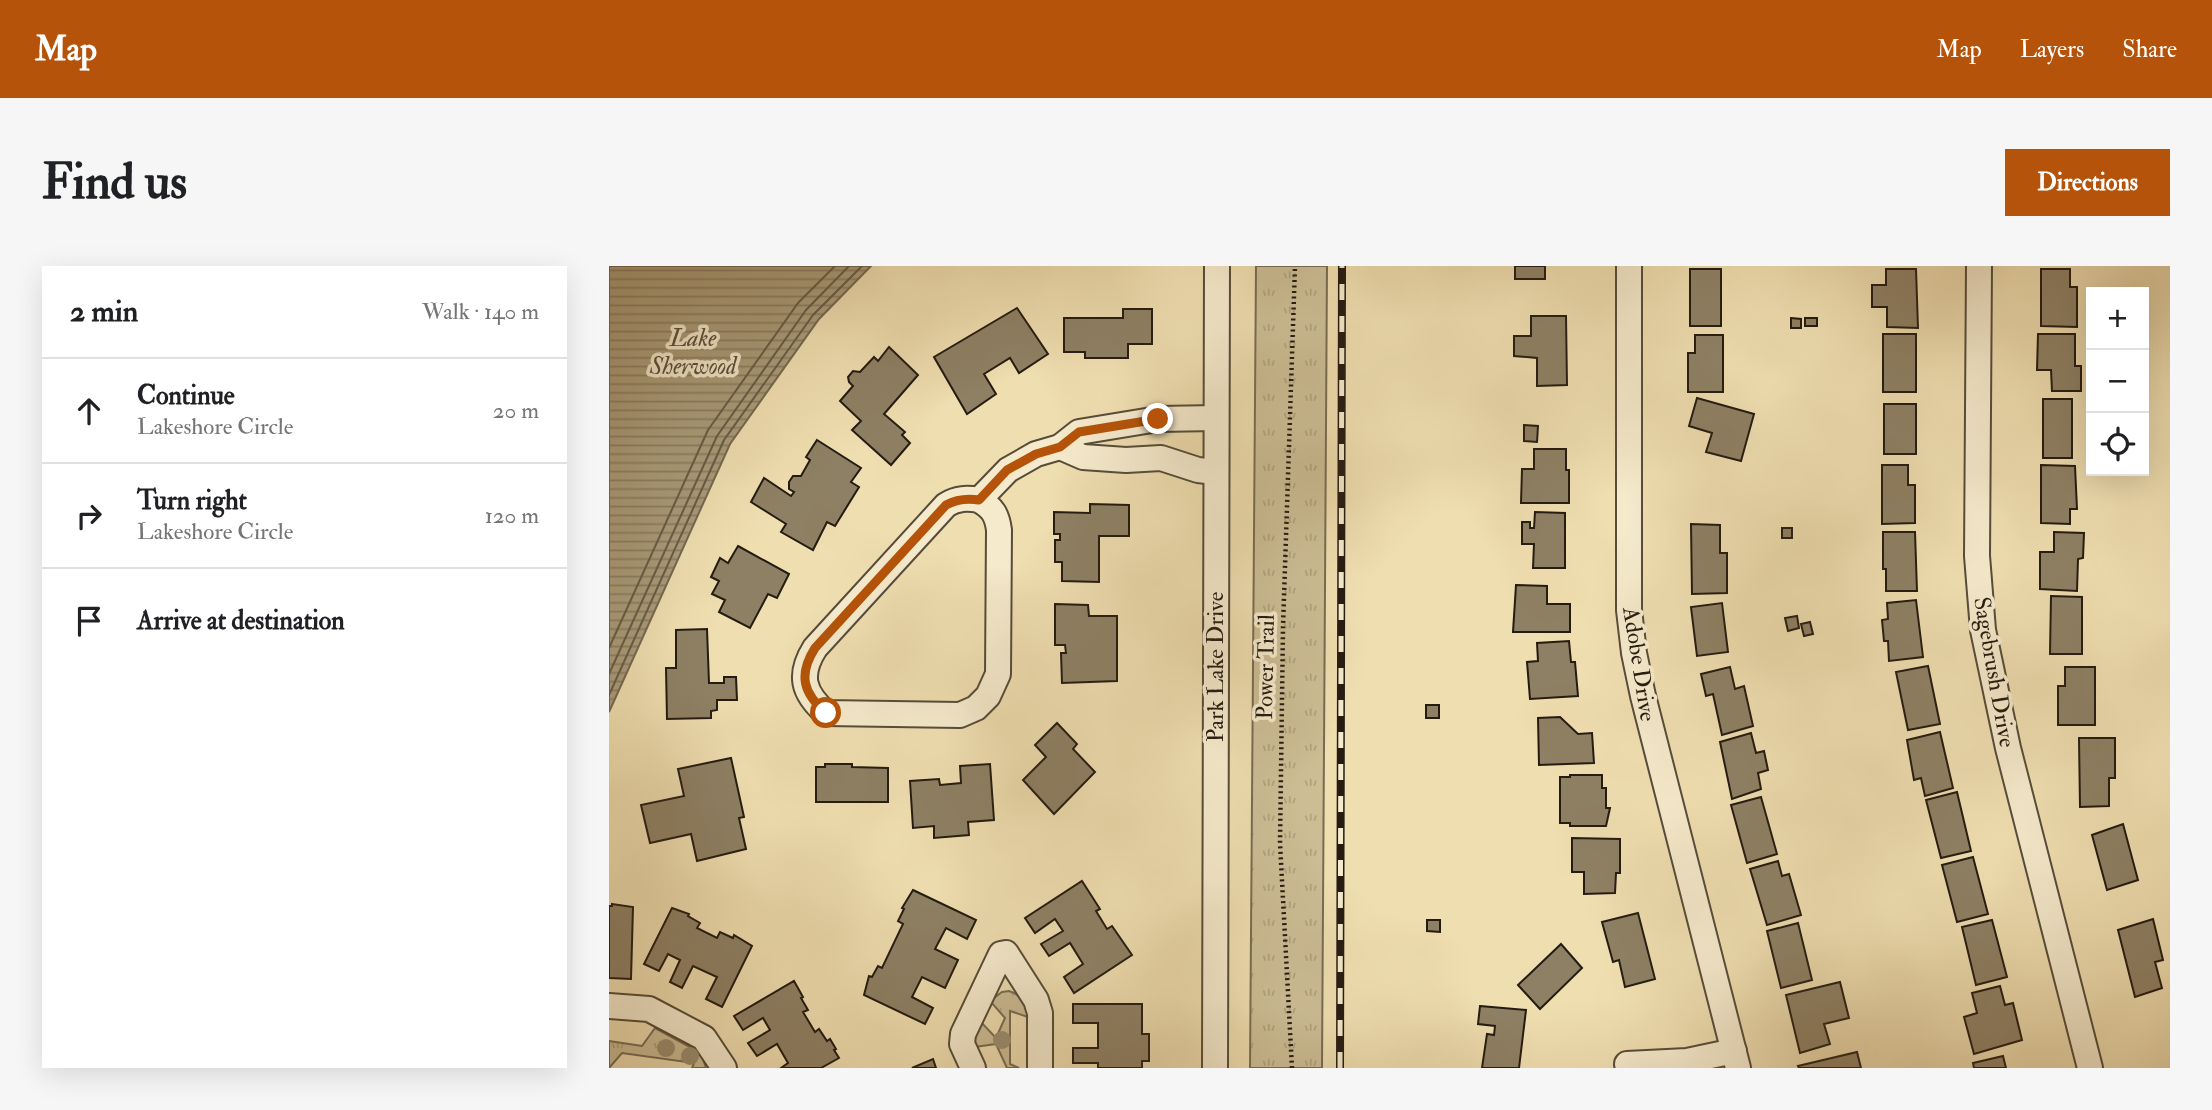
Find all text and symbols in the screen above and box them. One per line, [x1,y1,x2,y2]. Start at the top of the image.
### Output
text: Map [35,29,97,70]
text: Map [1937,34,1982,65]
text: Layers [2020,34,2084,65]
text: Share [2122,34,2177,65]
button: Directions [2005,149,2170,216]
text: Find us [42,152,187,213]
map controls [2086,287,2149,476]
button: + [2086,287,2149,350]
text: 2 min [70,293,138,330]
text: Walk · 140 m [422,297,539,326]
water label: Lake Sherwood [649,323,738,382]
button: − [2086,350,2149,413]
text: Continue [137,380,235,412]
icon: ahead [70,392,108,430]
text: 20 m [493,396,539,425]
route end [1142,403,1173,434]
text: Lakeshore Circle [137,412,293,441]
button: locate [2086,413,2149,476]
text: Turn right [137,485,247,517]
icon: right [70,497,108,535]
text: 120 m [485,501,539,530]
text: Lakeshore Circle [137,517,293,546]
street label: Park Lake Drive [1201,591,1230,742]
street label: Sagebrush Drive [1967,595,2022,750]
icon: arrive [70,602,108,640]
street label: Adobe Drive [1616,604,1663,724]
text: Arrive at destination [137,605,345,637]
street label: Power Trail [1250,614,1281,720]
route start [810,697,841,728]

